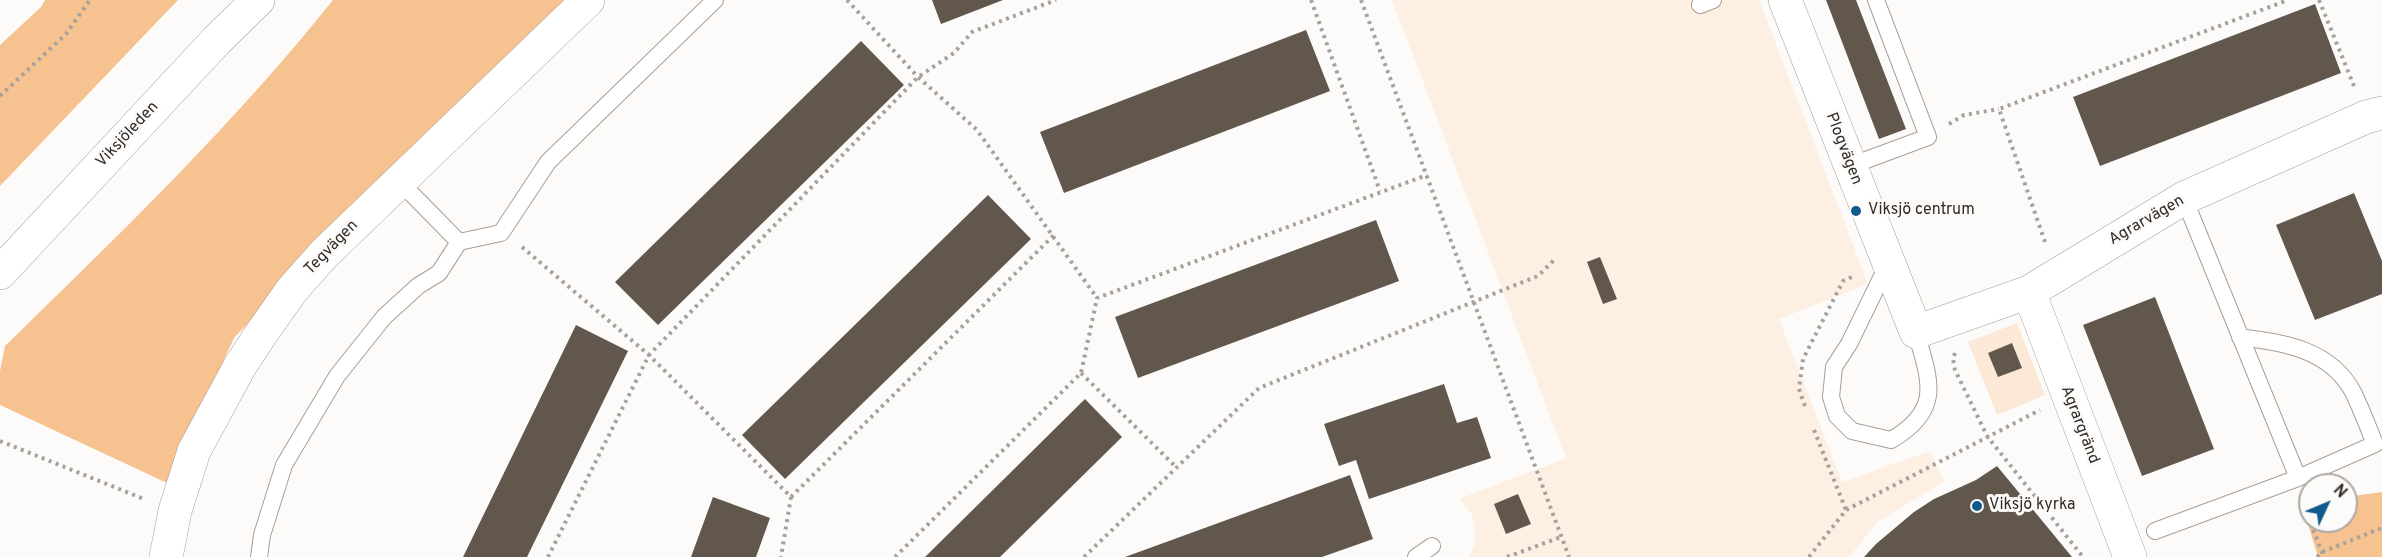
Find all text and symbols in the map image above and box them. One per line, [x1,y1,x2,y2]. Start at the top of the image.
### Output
street label: Viksjöleden [93,98,163,172]
street label: Plogvägen [1820,110,1866,188]
street label: Agrarvägen [2106,192,2188,250]
place label: Viksjö centrum [1868,201,1975,221]
marker: Viksjö centrum [1849,204,1863,218]
street label: Tegvägen [301,217,363,279]
street label: Agrargränd [2055,383,2103,467]
north arrow [2298,473,2358,533]
text: N [2328,481,2351,503]
place label: Viksjö kyrka [1989,496,2075,516]
marker: Viksjö kyrka [1970,499,1984,513]

